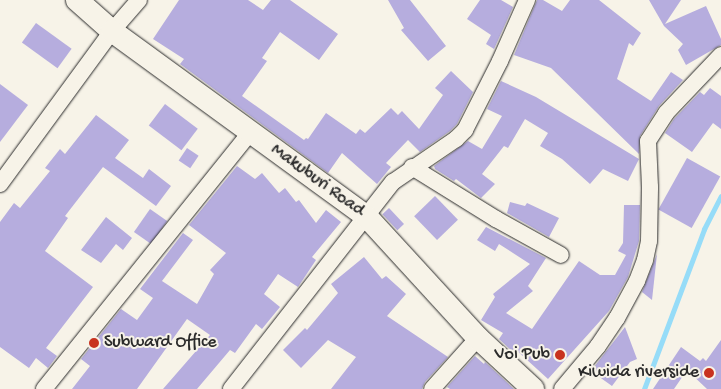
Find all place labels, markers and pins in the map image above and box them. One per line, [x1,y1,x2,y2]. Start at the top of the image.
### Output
place label: Subward Office [104,332,217,354]
marker: Subward Office [88,337,100,349]
place label: Voi Pub [495,344,550,366]
marker: Voi Pub [554,349,566,361]
place label: Kiwida riverside [578,362,699,384]
marker: Kiwida riverside [703,367,715,379]

